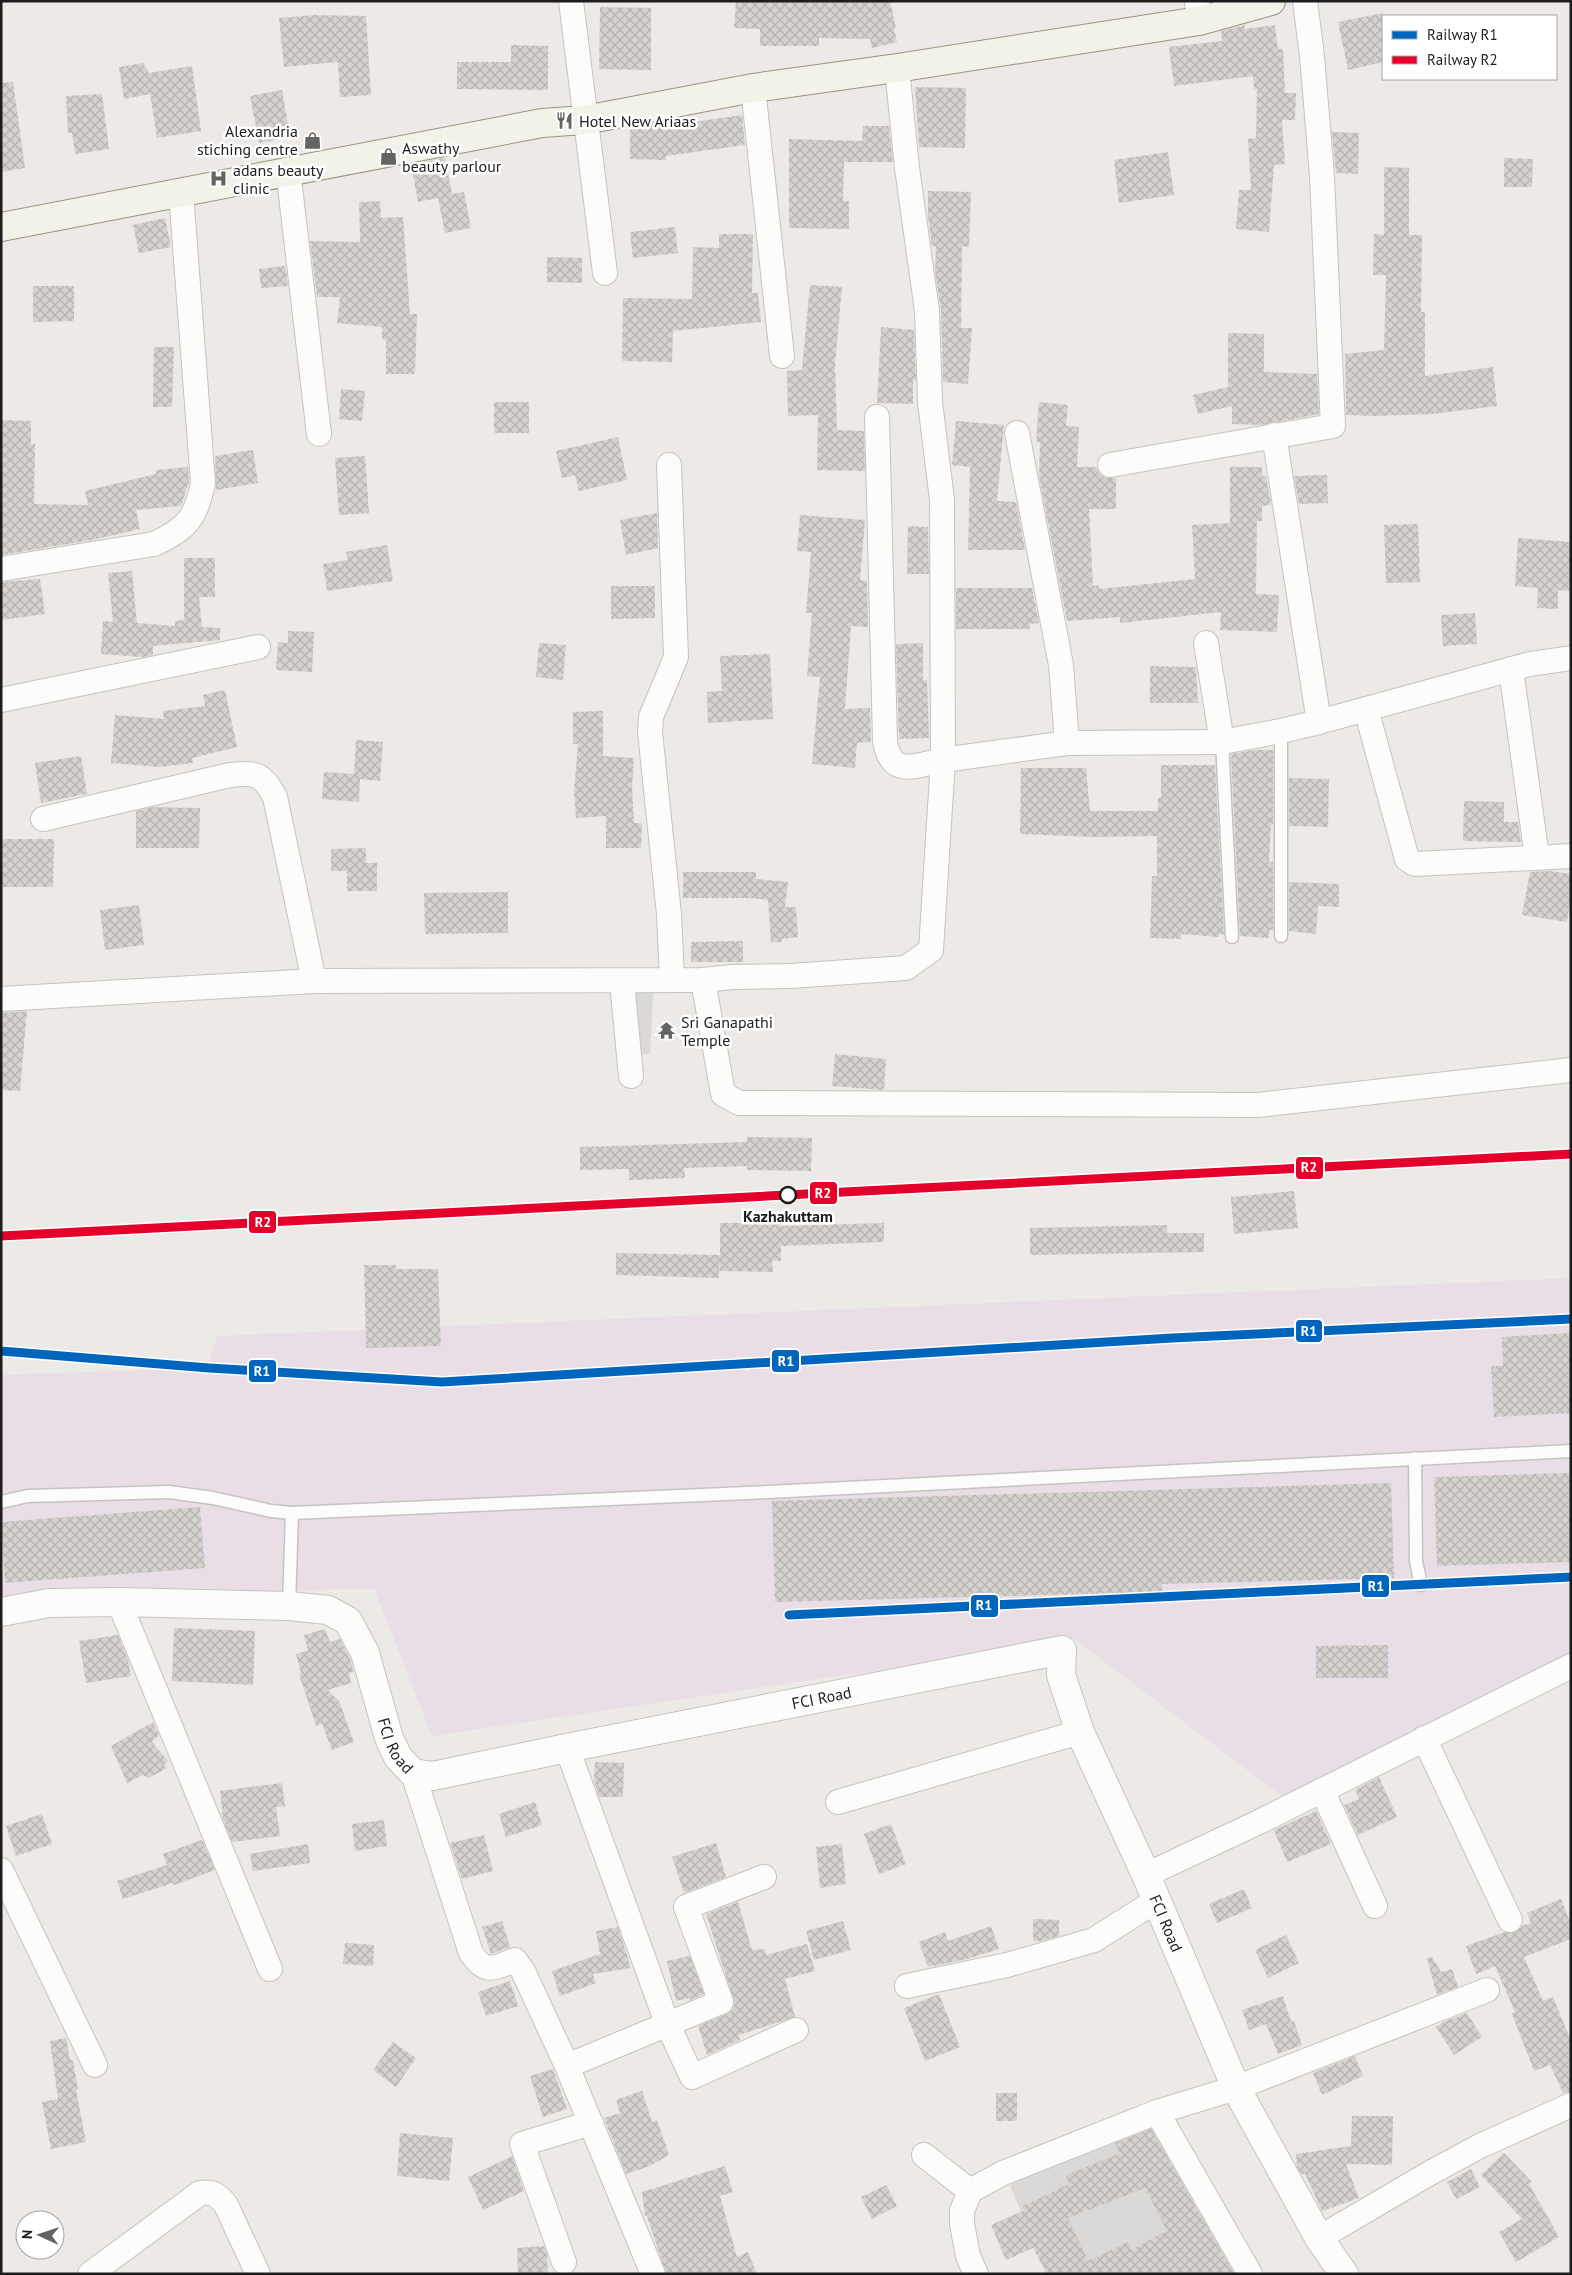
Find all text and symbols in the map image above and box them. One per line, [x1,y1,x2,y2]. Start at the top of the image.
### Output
legend [1382,15,1557,80]
text: Railway R1 [1427,25,1498,44]
text: Railway R2 [1427,50,1498,69]
restaurant icon: Hotel New Ariaas [555,111,575,131]
place label: Hotel New Ariaas [579,111,696,131]
place label: Alexandria stiching centre [197,121,298,159]
shop icon: Alexandria stiching centre [302,130,322,150]
place label: Aswathy beauty parlour [402,138,502,176]
shop icon: Aswathy beauty parlour [378,147,398,167]
place label: adans beauty clinic [233,160,324,198]
hospital icon: adans beauty clinic [209,169,229,189]
place label: Sri Ganapathi Temple [681,1012,773,1050]
temple icon: Sri Ganapathi Temple [657,1021,677,1041]
line badge: R2 [1295,1156,1324,1180]
text: R2 [1301,1158,1317,1176]
line badge: R2 [809,1181,838,1205]
text: R2 [815,1184,831,1202]
marker: Kazhakuttam [779,1186,797,1204]
place label: Kazhakuttam [743,1206,833,1226]
line badge: R2 [248,1210,277,1234]
text: R2 [255,1213,271,1231]
line badge: R1 [1295,1319,1323,1343]
text: R1 [1301,1322,1317,1340]
line badge: R1 [771,1349,800,1373]
text: R1 [778,1352,794,1370]
line badge: R1 [248,1359,277,1383]
text: R1 [254,1362,270,1380]
line badge: R1 [1361,1574,1390,1598]
text: R1 [1368,1577,1384,1595]
line badge: R1 [970,1594,999,1618]
text: R1 [976,1596,992,1614]
street label: FCI Road [790,1682,853,1713]
street label: FCI Road [374,1715,418,1777]
street label: FCI Road [1145,1891,1187,1955]
north arrow [15,2210,65,2260]
text: N [18,2229,36,2239]

